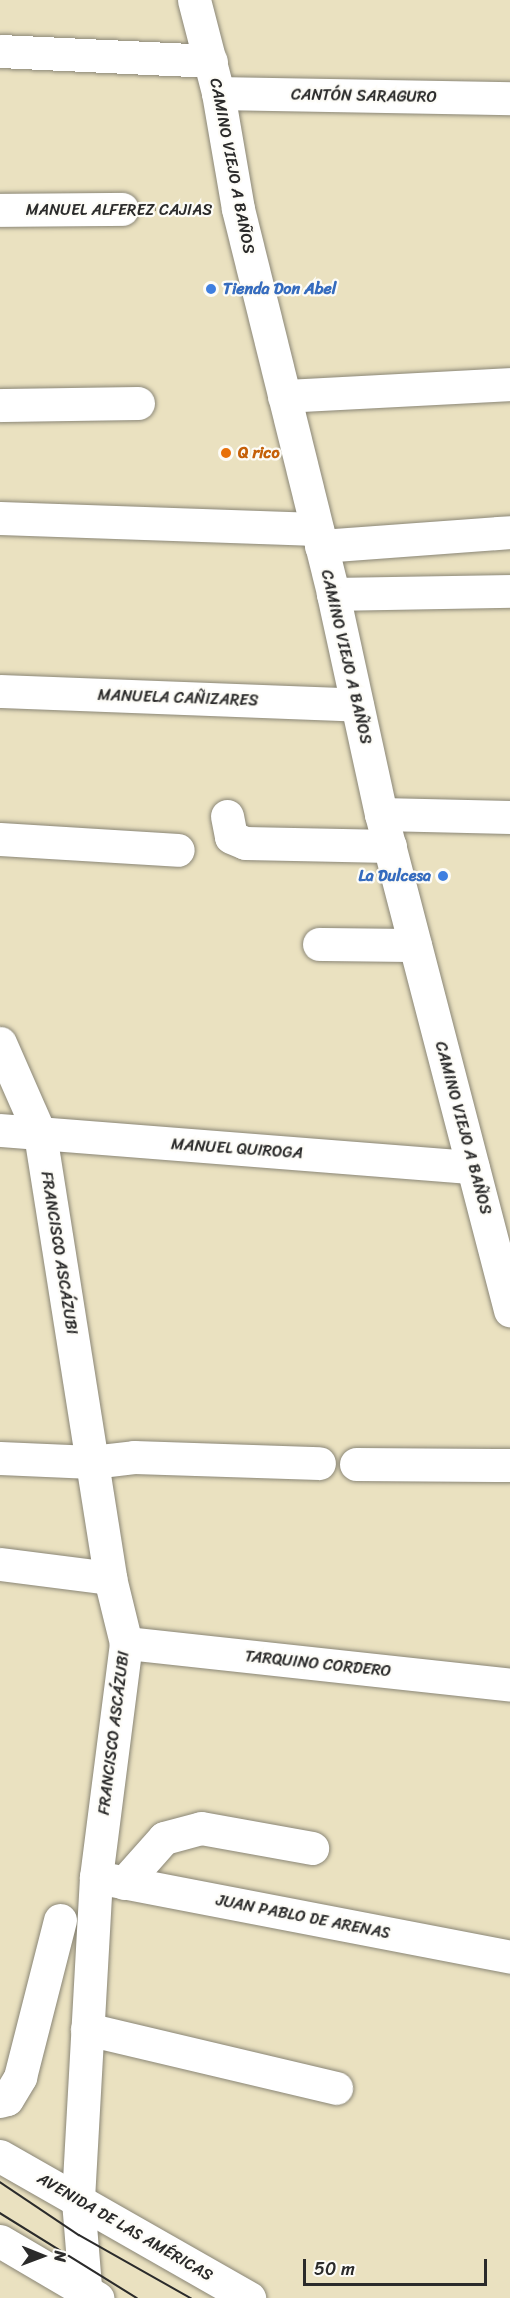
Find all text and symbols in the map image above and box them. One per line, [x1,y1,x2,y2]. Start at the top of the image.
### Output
street label: CAMINO VIEJO A BAÑOS [206,77,258,255]
street label: CANTÓN SARAGURO [291,85,437,107]
street label: MANUEL ALFEREZ CAJIAS [26,200,212,220]
place label: Tienda Don Abel [223,279,336,299]
marker: Tienda Don Abel [204,282,218,296]
place label: Q rico [238,443,280,463]
marker: Q rico [219,446,233,460]
street label: CAMINO VIEJO A BAÑOS [317,568,375,746]
street label: MANUELA CAÑIZARES [97,686,259,710]
place label: La Dulcesa [358,866,431,886]
marker: La Dulcesa [436,869,450,883]
street label: CAMINO VIEJO A BAÑOS [431,1039,495,1217]
street label: MANUEL QUIROGA [170,1135,304,1163]
street label: FRANCISCO ASCÁZUBI [37,1170,81,1336]
street label: TARQUINO CORDERO [244,1647,392,1681]
street label: FRANCISCO ASCÁZUBI [94,1650,134,1816]
street label: JUAN PABLO DE ARENAS [215,1891,391,1943]
street label: AVENIDA DE LAS AMÉRICAS [33,2168,217,2286]
north arrow [12,2226,72,2286]
scale bar [306,2247,490,2285]
text: 50 m [314,2253,355,2285]

